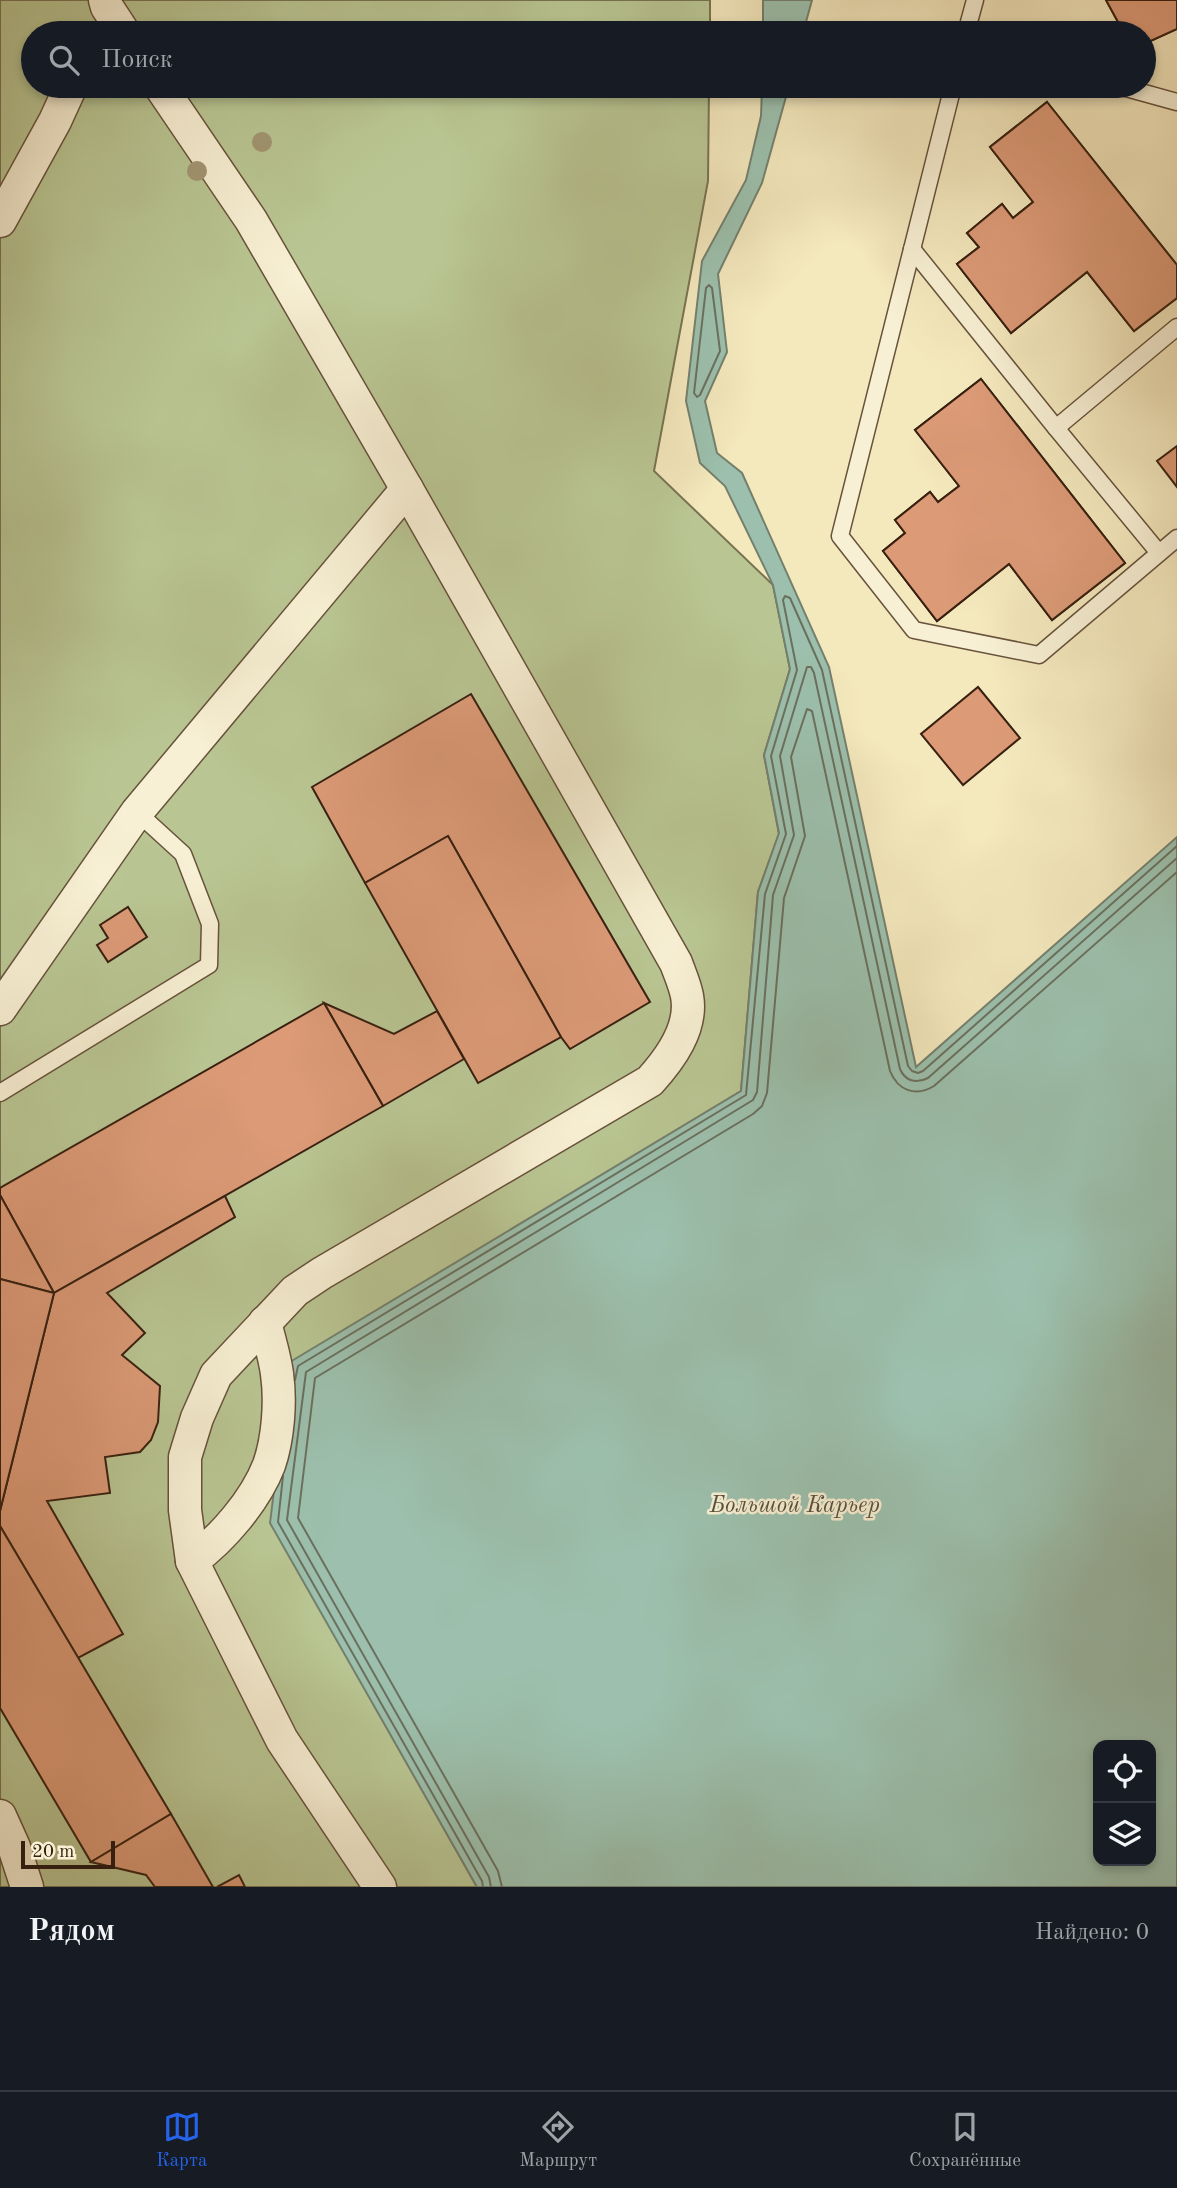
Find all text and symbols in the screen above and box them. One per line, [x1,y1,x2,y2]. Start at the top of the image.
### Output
search box [21,21,1156,98]
icon: search [45,41,83,79]
text: Поиск [101,47,173,73]
water label: Большой Карьер [709,1494,880,1518]
map controls [1093,1740,1156,1866]
button: locate [1093,1740,1156,1803]
button: layers [1093,1803,1156,1866]
scale bar [21,1838,116,1870]
text: 20 m [32,1843,74,1862]
text: Рядом [28,1917,115,1947]
text: Найдено: 0 [1035,1921,1149,1944]
tab: Карта [156,2108,207,2173]
tab: Маршрут [519,2108,597,2173]
tab: Сохранённые [909,2108,1021,2173]

